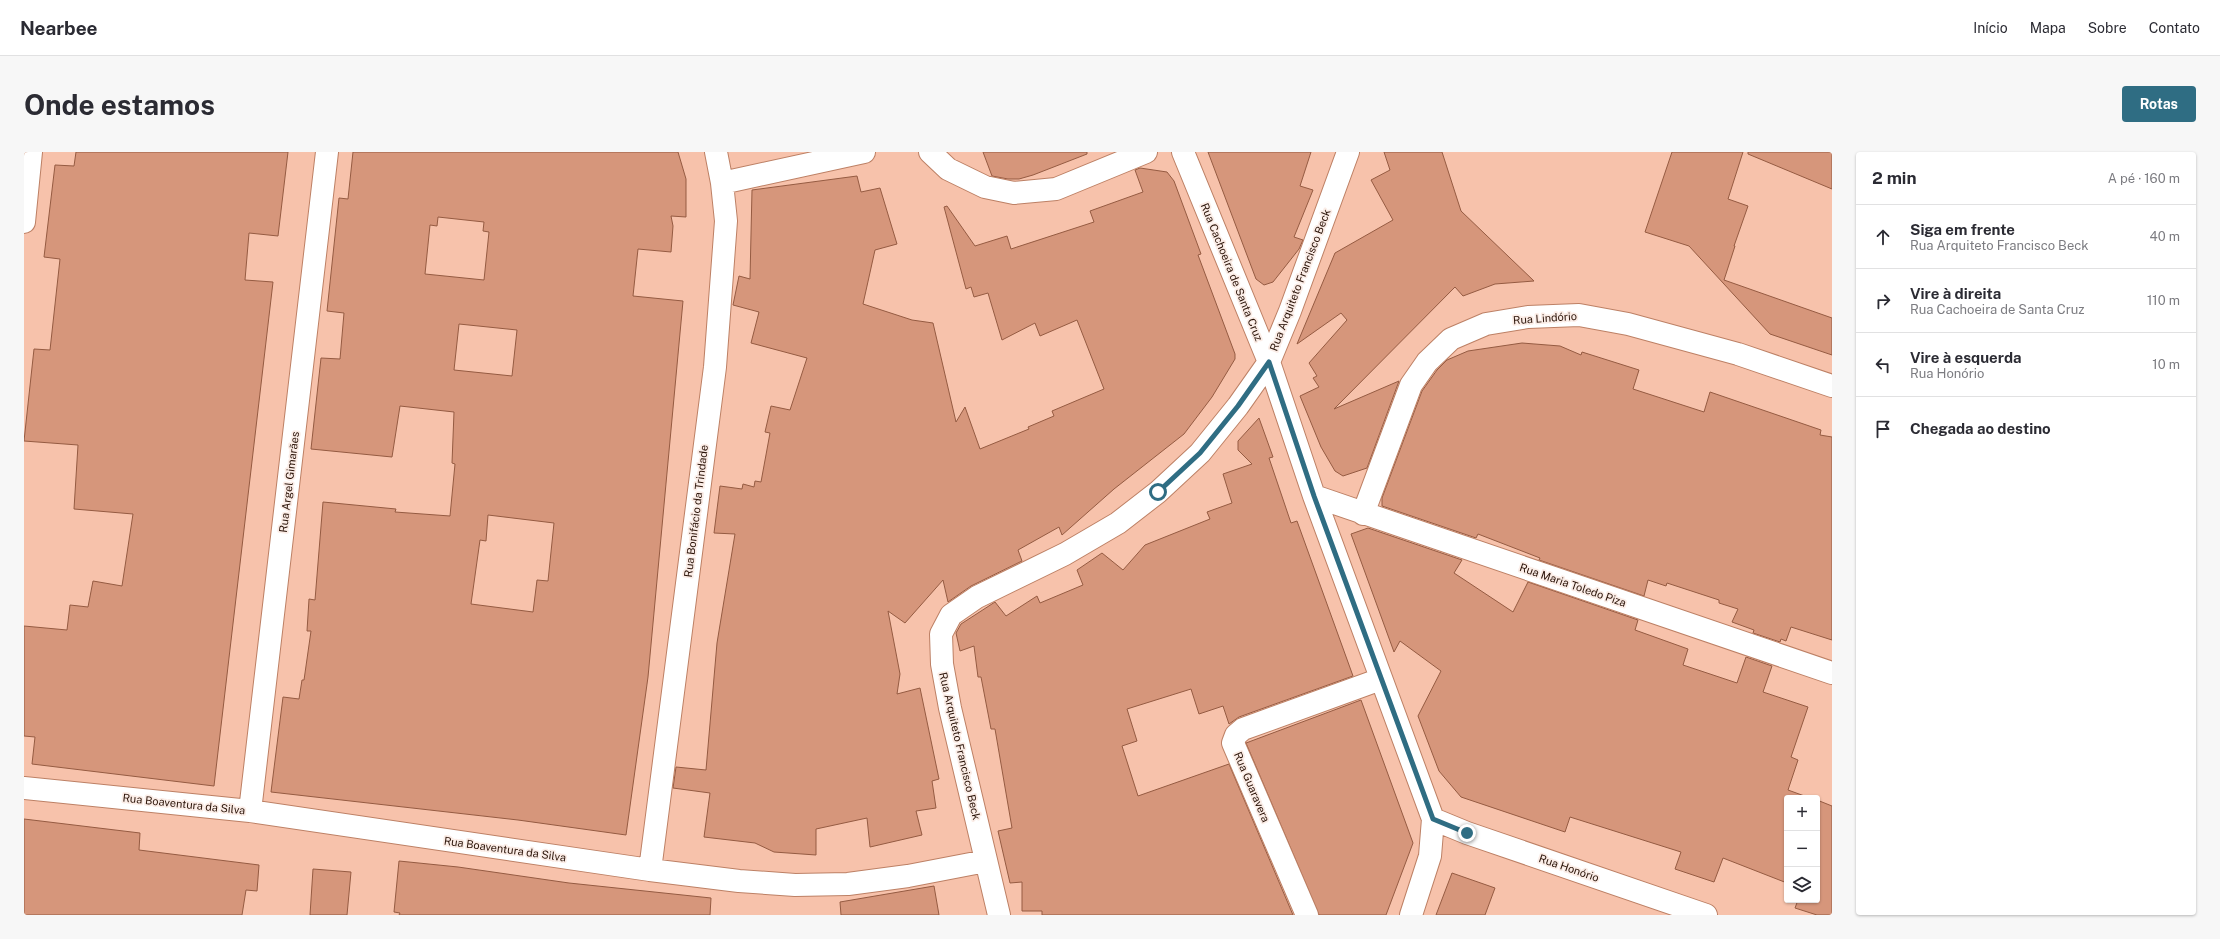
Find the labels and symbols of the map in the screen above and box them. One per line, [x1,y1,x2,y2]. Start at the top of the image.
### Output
street label: Rua Cachoeira de Santa Cruz [1199,201,1265,343]
street label: Rua Arquiteto Francisco Beck [1267,207,1333,353]
street label: Rua Lindório [1513,310,1577,326]
street label: Rua Argel Gimarães [277,430,301,533]
street label: Rua Bonifácio da Trindade [682,444,710,578]
route start [1149,483,1167,501]
street label: Rua Maria Toledo Piza [1518,561,1628,609]
street label: Rua Arquiteto Francisco Beck [937,671,983,821]
street label: Rua Guaravera [1232,750,1272,824]
street label: Rua Boaventura da Silva [122,792,246,816]
route end [1458,824,1476,842]
street label: Rua Boaventura da Silva [443,834,567,864]
street label: Rua Honório [1537,852,1601,884]

